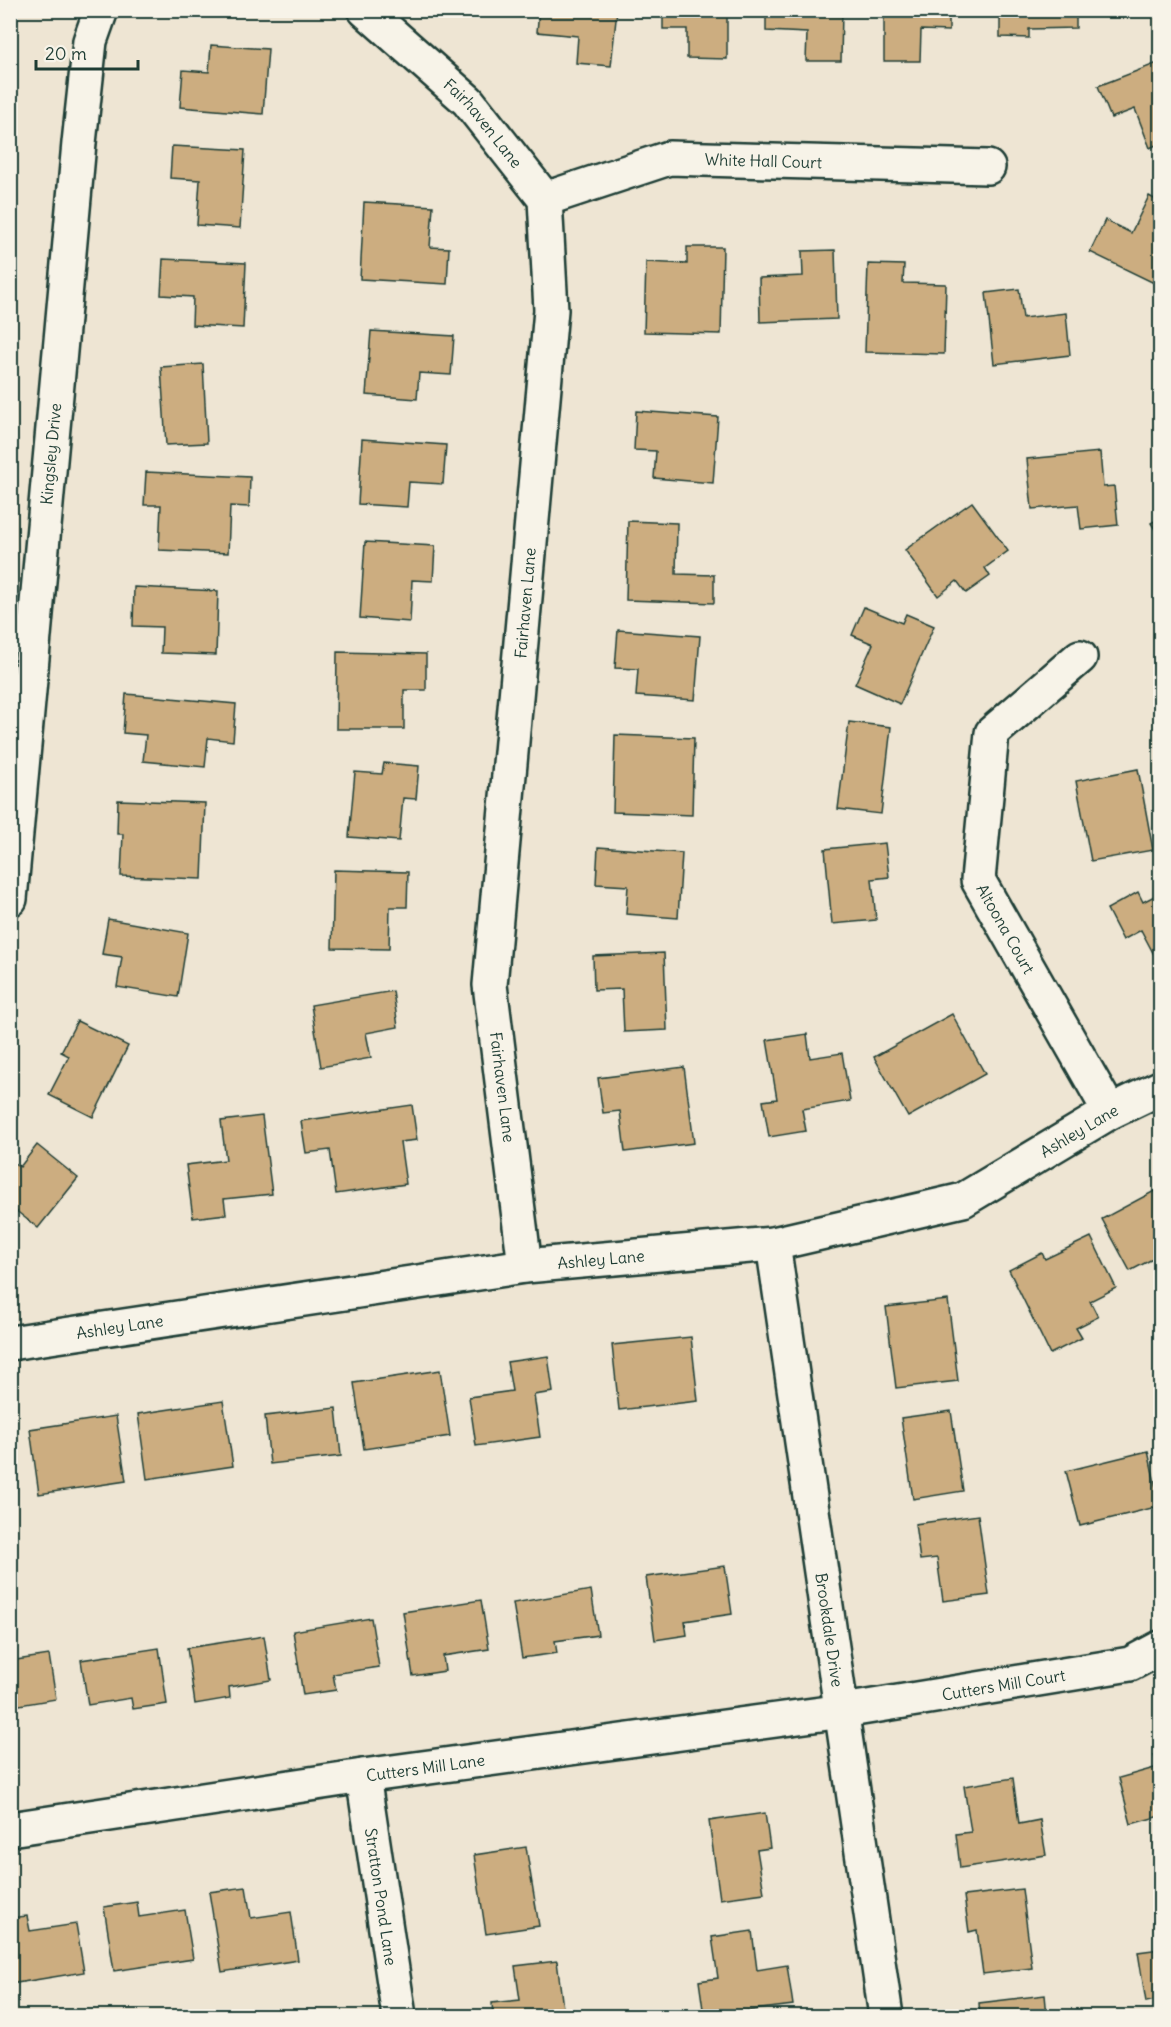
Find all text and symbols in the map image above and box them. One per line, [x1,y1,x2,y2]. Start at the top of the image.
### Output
scale bar [36,33,138,71]
text: 20 m [45,42,87,65]
street label: Fairhaven Lane [440,74,527,172]
street label: White Hall Court [704,149,823,172]
street label: Kingsley Drive [36,402,65,506]
street label: Fairhaven Lane [510,547,540,659]
street label: Altoona Court [972,880,1039,978]
street label: Fairhaven Lane [486,1031,520,1144]
street label: Ashley Lane [1036,1100,1121,1162]
street label: Ashley Lane [556,1245,645,1273]
street label: Ashley Lane [75,1310,165,1343]
street label: Brookdale Drive [811,1571,848,1688]
street label: Cutters Mill Court [940,1665,1067,1705]
street label: Cutters Mill Lane [365,1750,486,1785]
street label: Stratton Pond Lane [361,1827,401,1967]

